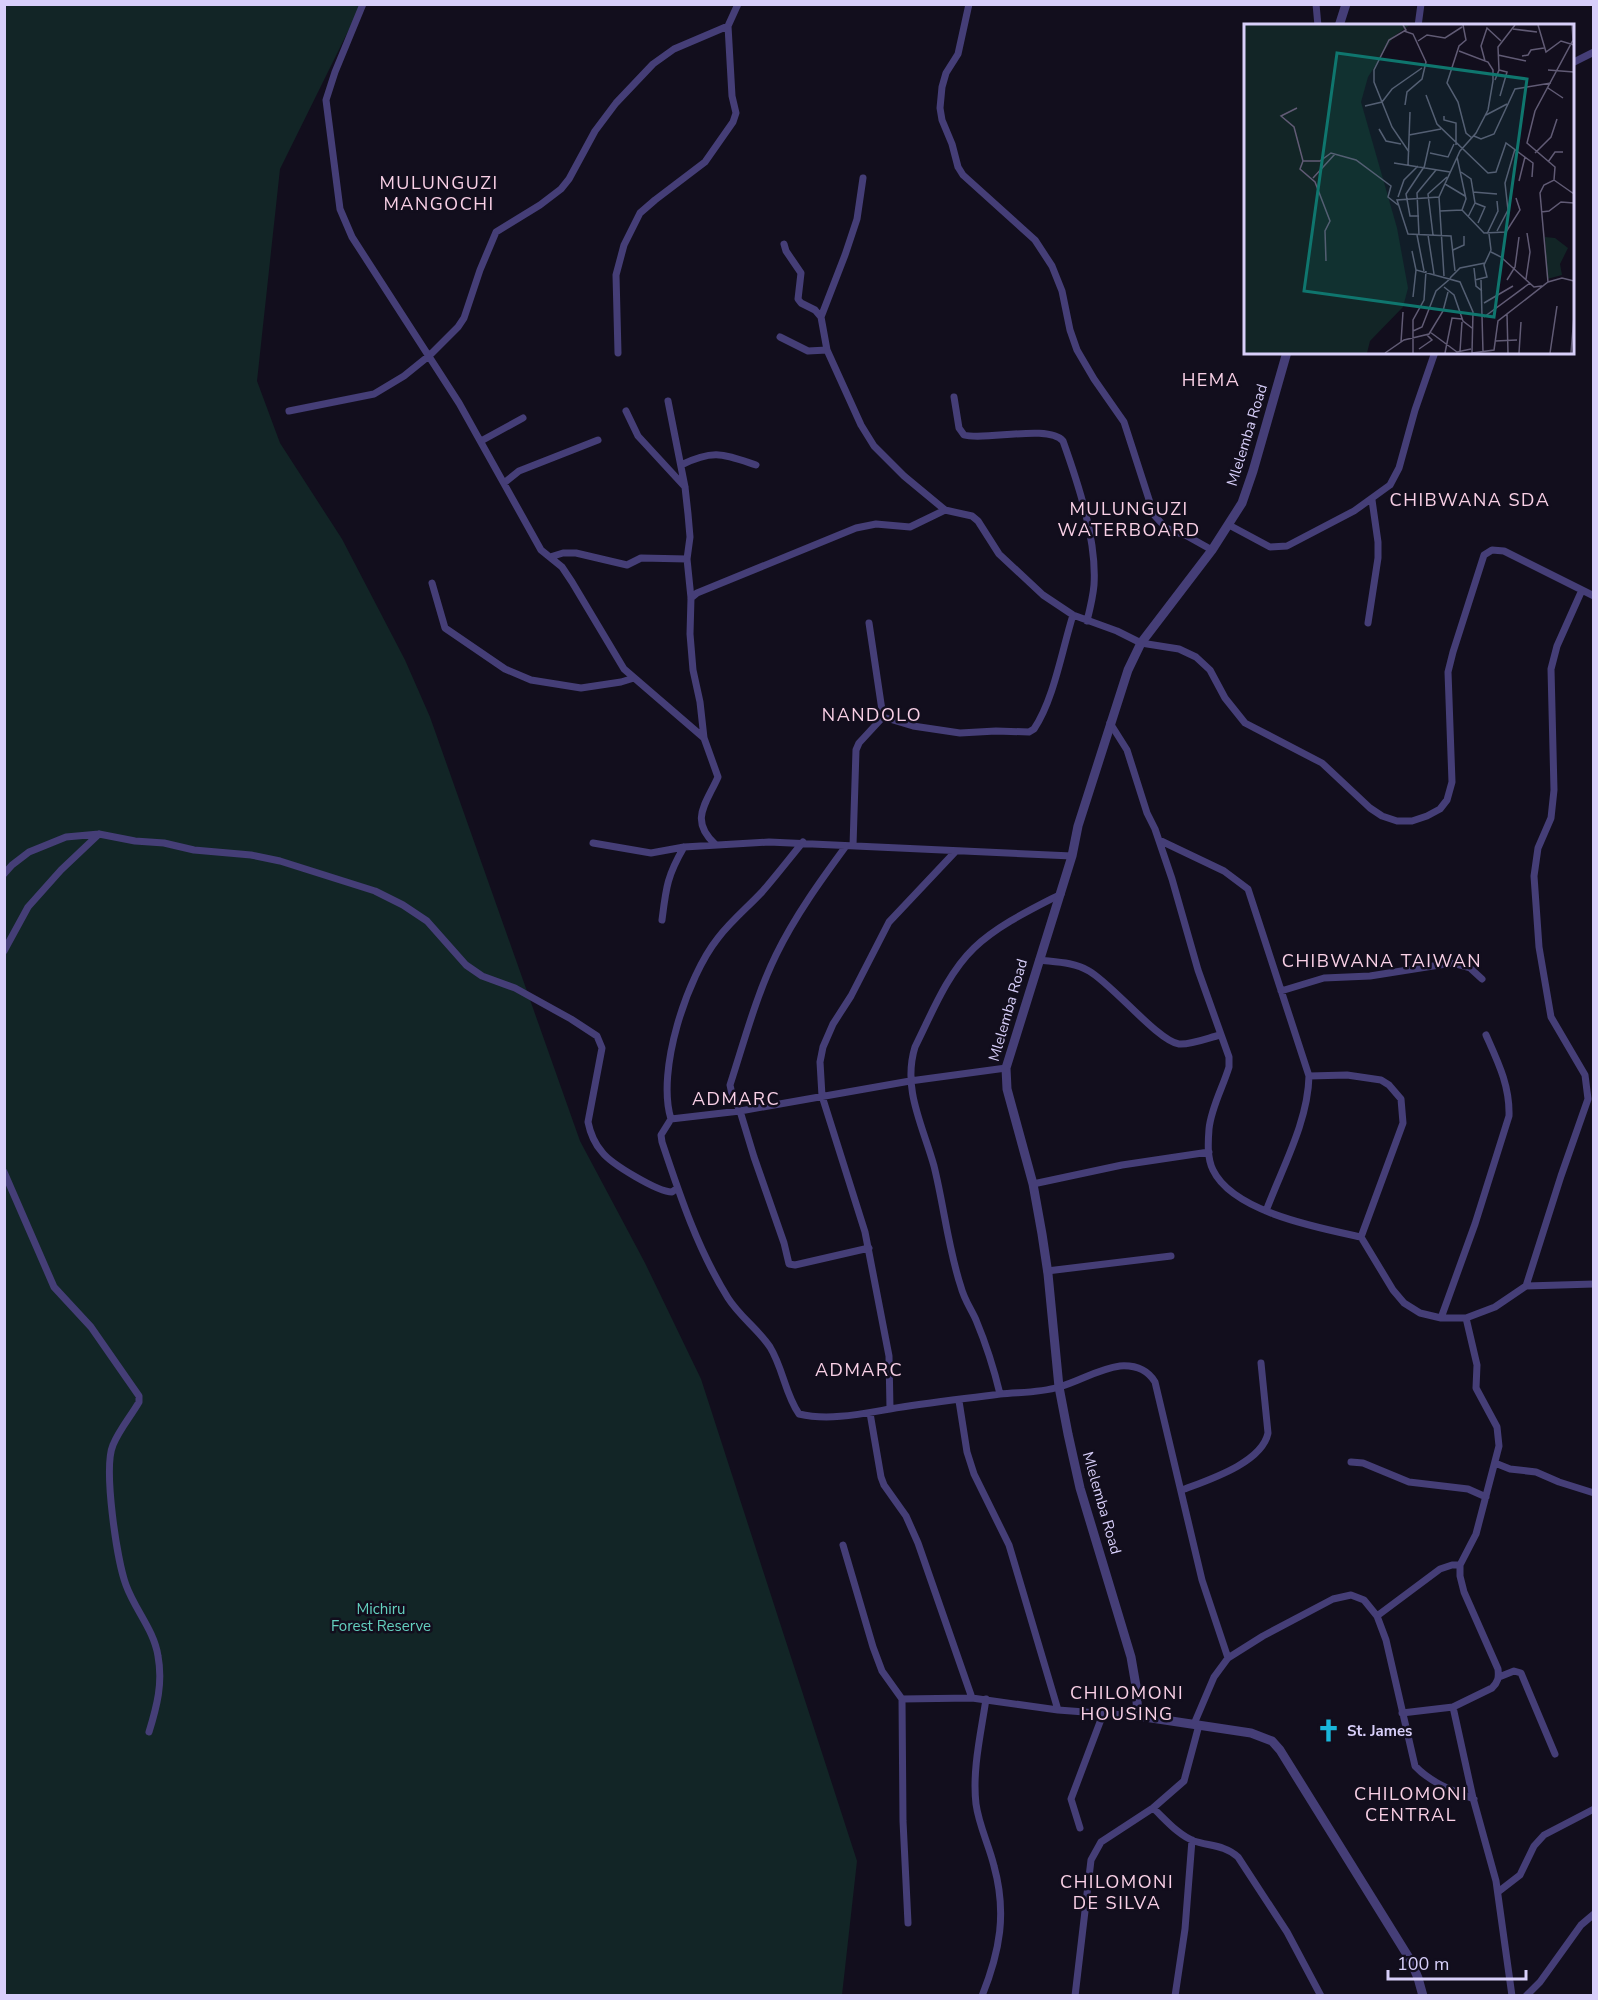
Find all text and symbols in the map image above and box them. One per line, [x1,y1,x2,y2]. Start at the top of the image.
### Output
inset map [1244,24,1574,354]
district label: MULUNGUZI MANGOCHI [379,171,499,216]
district label: HEMA [1182,368,1240,392]
street label: Mlelemba Road [1222,381,1272,489]
district label: CHIBWANA SDA [1390,488,1550,512]
district label: MULUNGUZI WATERBOARD [1057,497,1201,542]
district label: NANDOLO [822,703,922,727]
district label: CHIBWANA TAIWAN [1282,949,1482,973]
street label: Mlelemba Road [984,956,1032,1064]
district label: ADMARC [692,1087,780,1111]
district label: ADMARC [815,1358,903,1382]
street label: Mlelemba Road [1078,1449,1126,1557]
park label: Michiru Forest Reserve [331,1599,431,1636]
district label: CHILOMONI HOUSING [1070,1681,1184,1726]
church icon: St. James [1316,1718,1342,1744]
place label: St. James [1347,1721,1412,1741]
district label: CHILOMONI CENTRAL [1354,1782,1468,1827]
district label: CHILOMONI DE SILVA [1060,1870,1174,1915]
scale bar [1388,1943,1526,1981]
text: 100 m [1397,1952,1449,1976]

